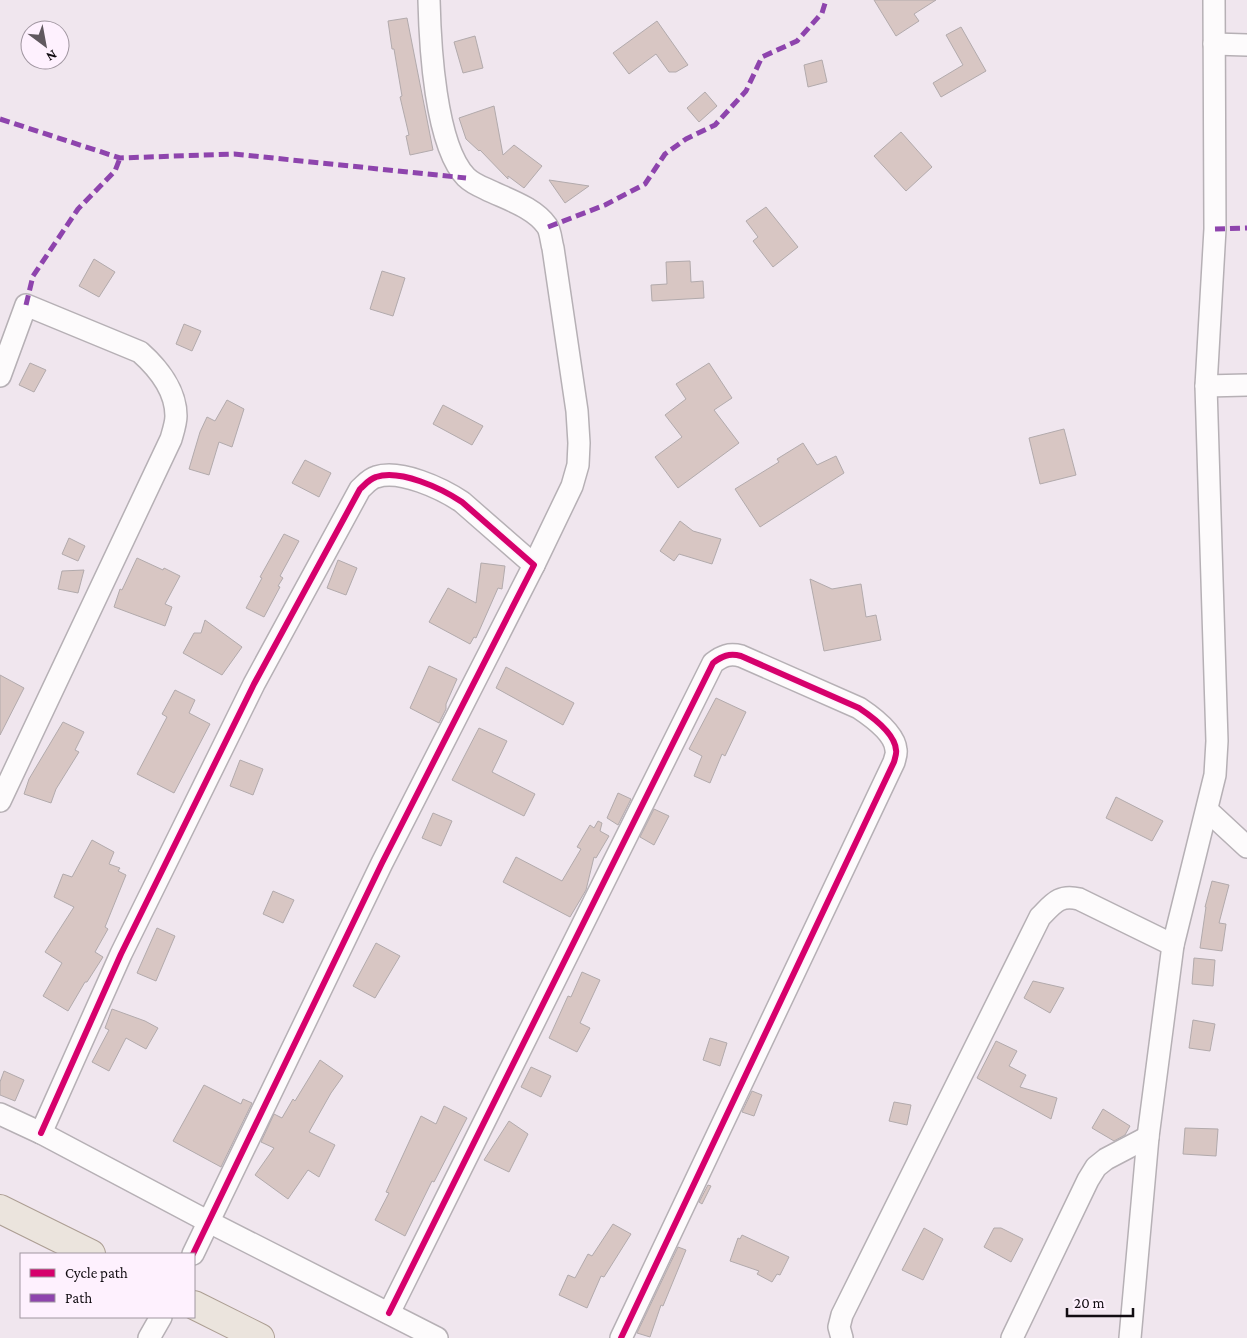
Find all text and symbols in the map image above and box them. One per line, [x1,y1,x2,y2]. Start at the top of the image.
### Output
north arrow [20,20,70,70]
text: N [43,47,60,66]
legend [20,1253,195,1318]
text: Cycle path [65,1265,128,1282]
scale bar [1067,1286,1133,1318]
text: Path [65,1290,92,1306]
text: 20 m [1074,1295,1105,1311]

